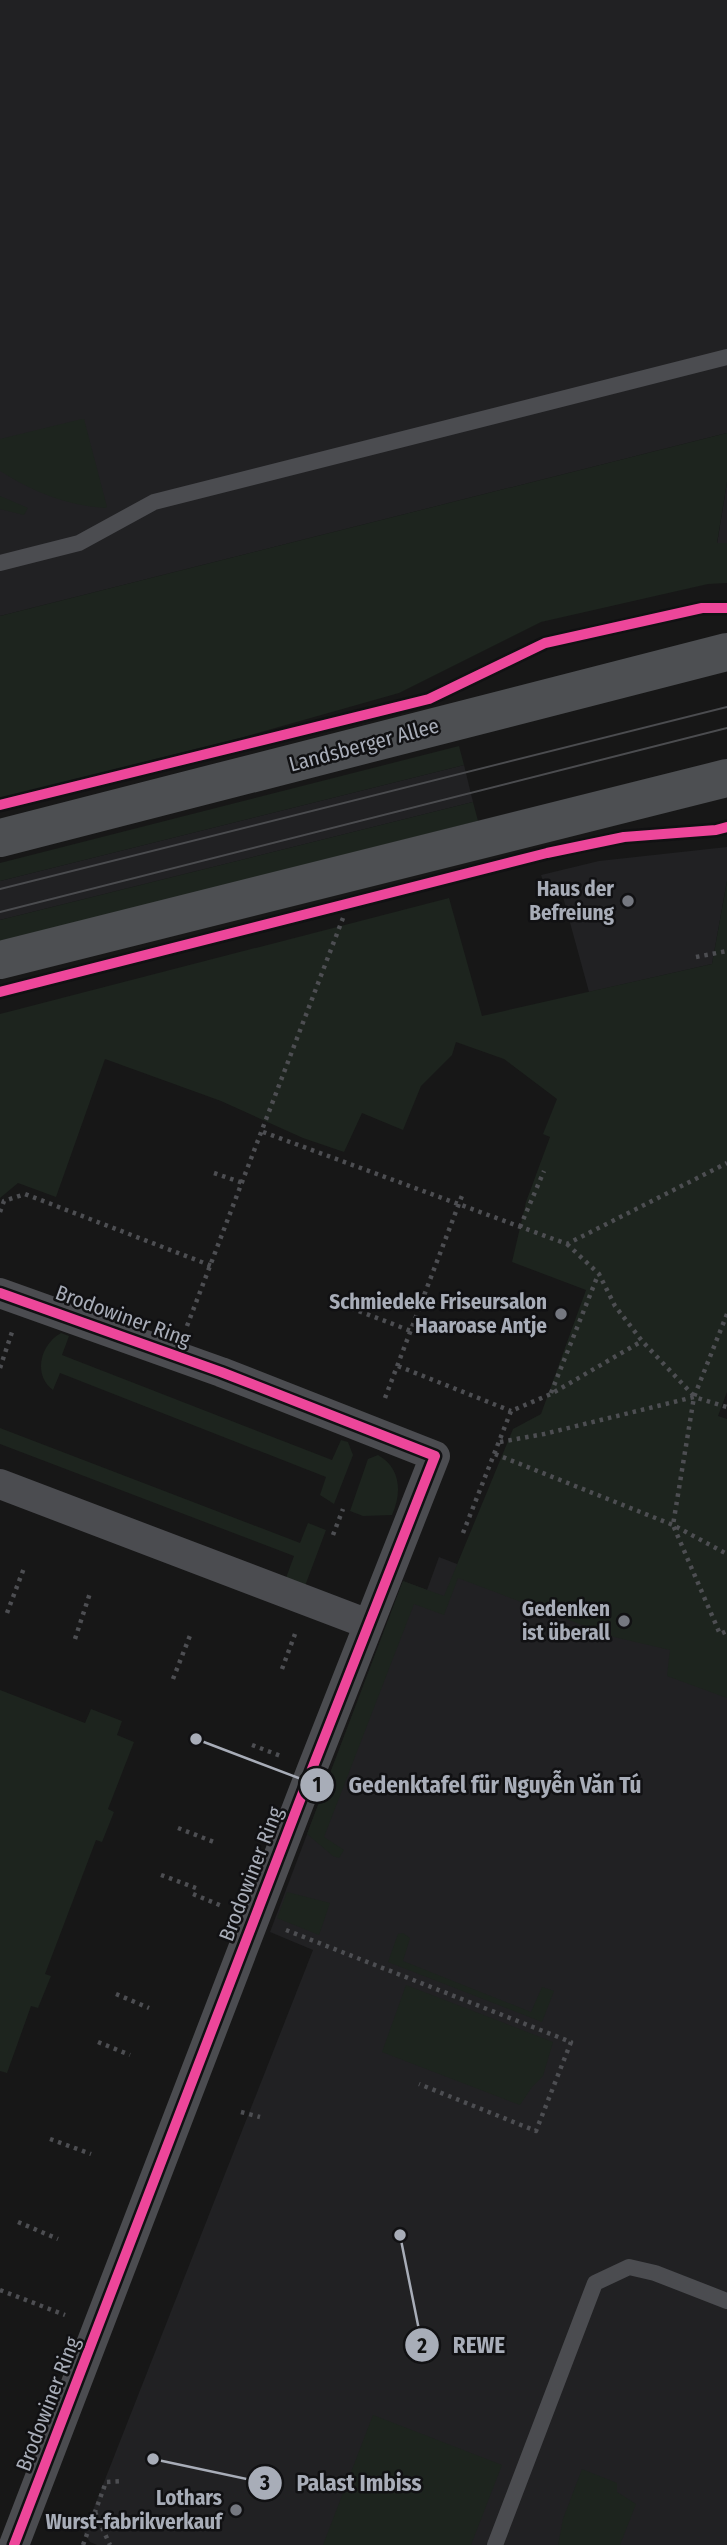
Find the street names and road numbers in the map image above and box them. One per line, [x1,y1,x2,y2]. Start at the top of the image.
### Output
street label: Landsberger Allee [286,712,442,778]
street label: Brodowiner Ring [52,1279,194,1353]
street label: Brodowiner Ring [213,1803,289,1945]
street label: Brodowiner Ring [10,2333,86,2475]

